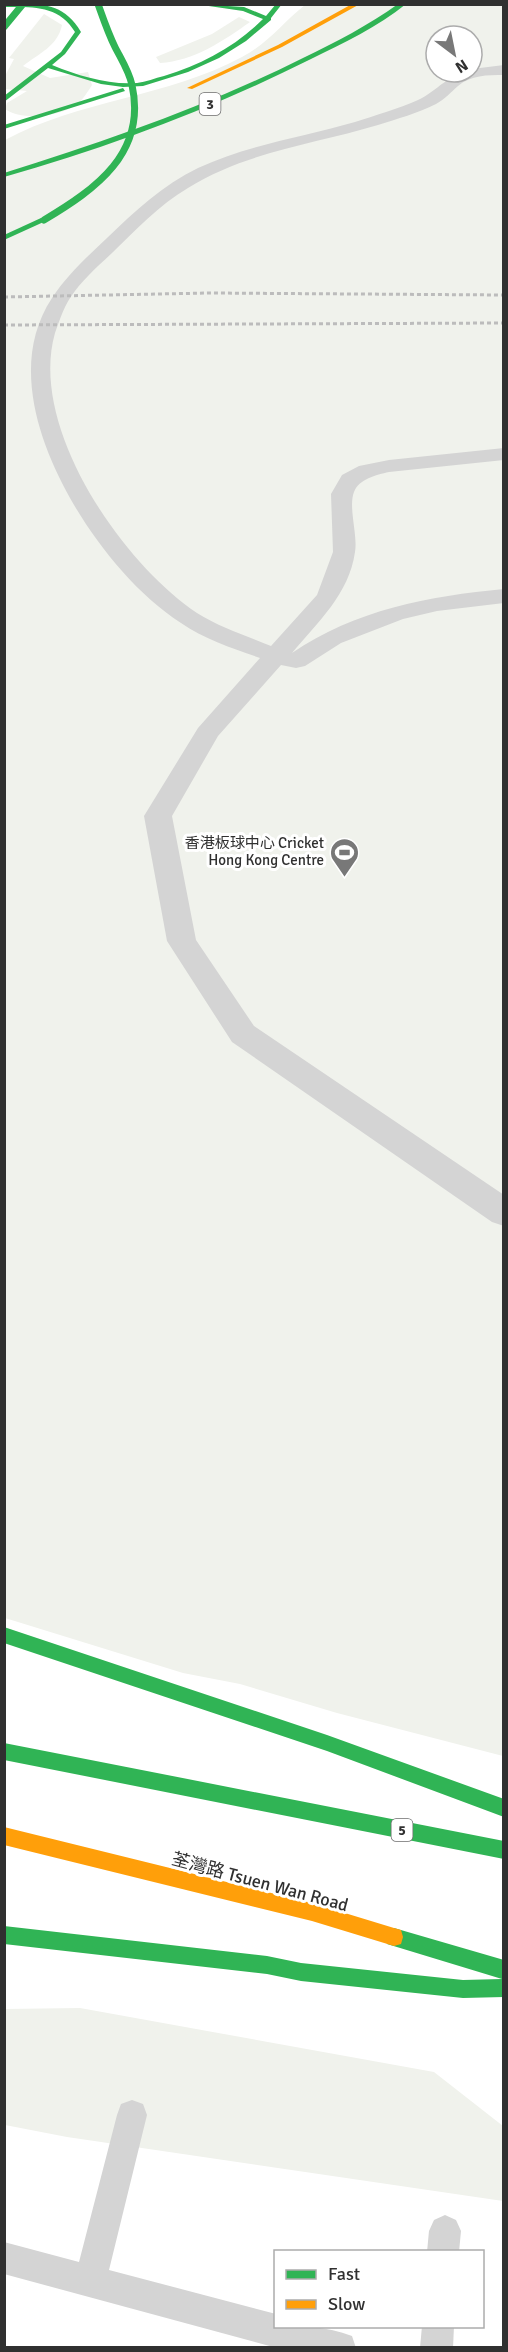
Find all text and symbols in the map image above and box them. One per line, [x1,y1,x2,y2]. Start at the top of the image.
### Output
north arrow [424,24,484,84]
text: N [451,54,471,77]
road number: 3 [200,93,220,115]
place label: 香港板球中心 Cricket Hong Kong Centre [185,834,324,869]
sports icon: 香港板球中心 Cricket Hong Kong Centre [329,836,361,878]
road number: 5 [392,1819,412,1841]
street label: 荃灣路 Tsuen Wan Road [169,1848,351,1916]
legend [274,2250,484,2328]
text: Fast [328,2263,360,2285]
text: Slow [328,2293,365,2315]

